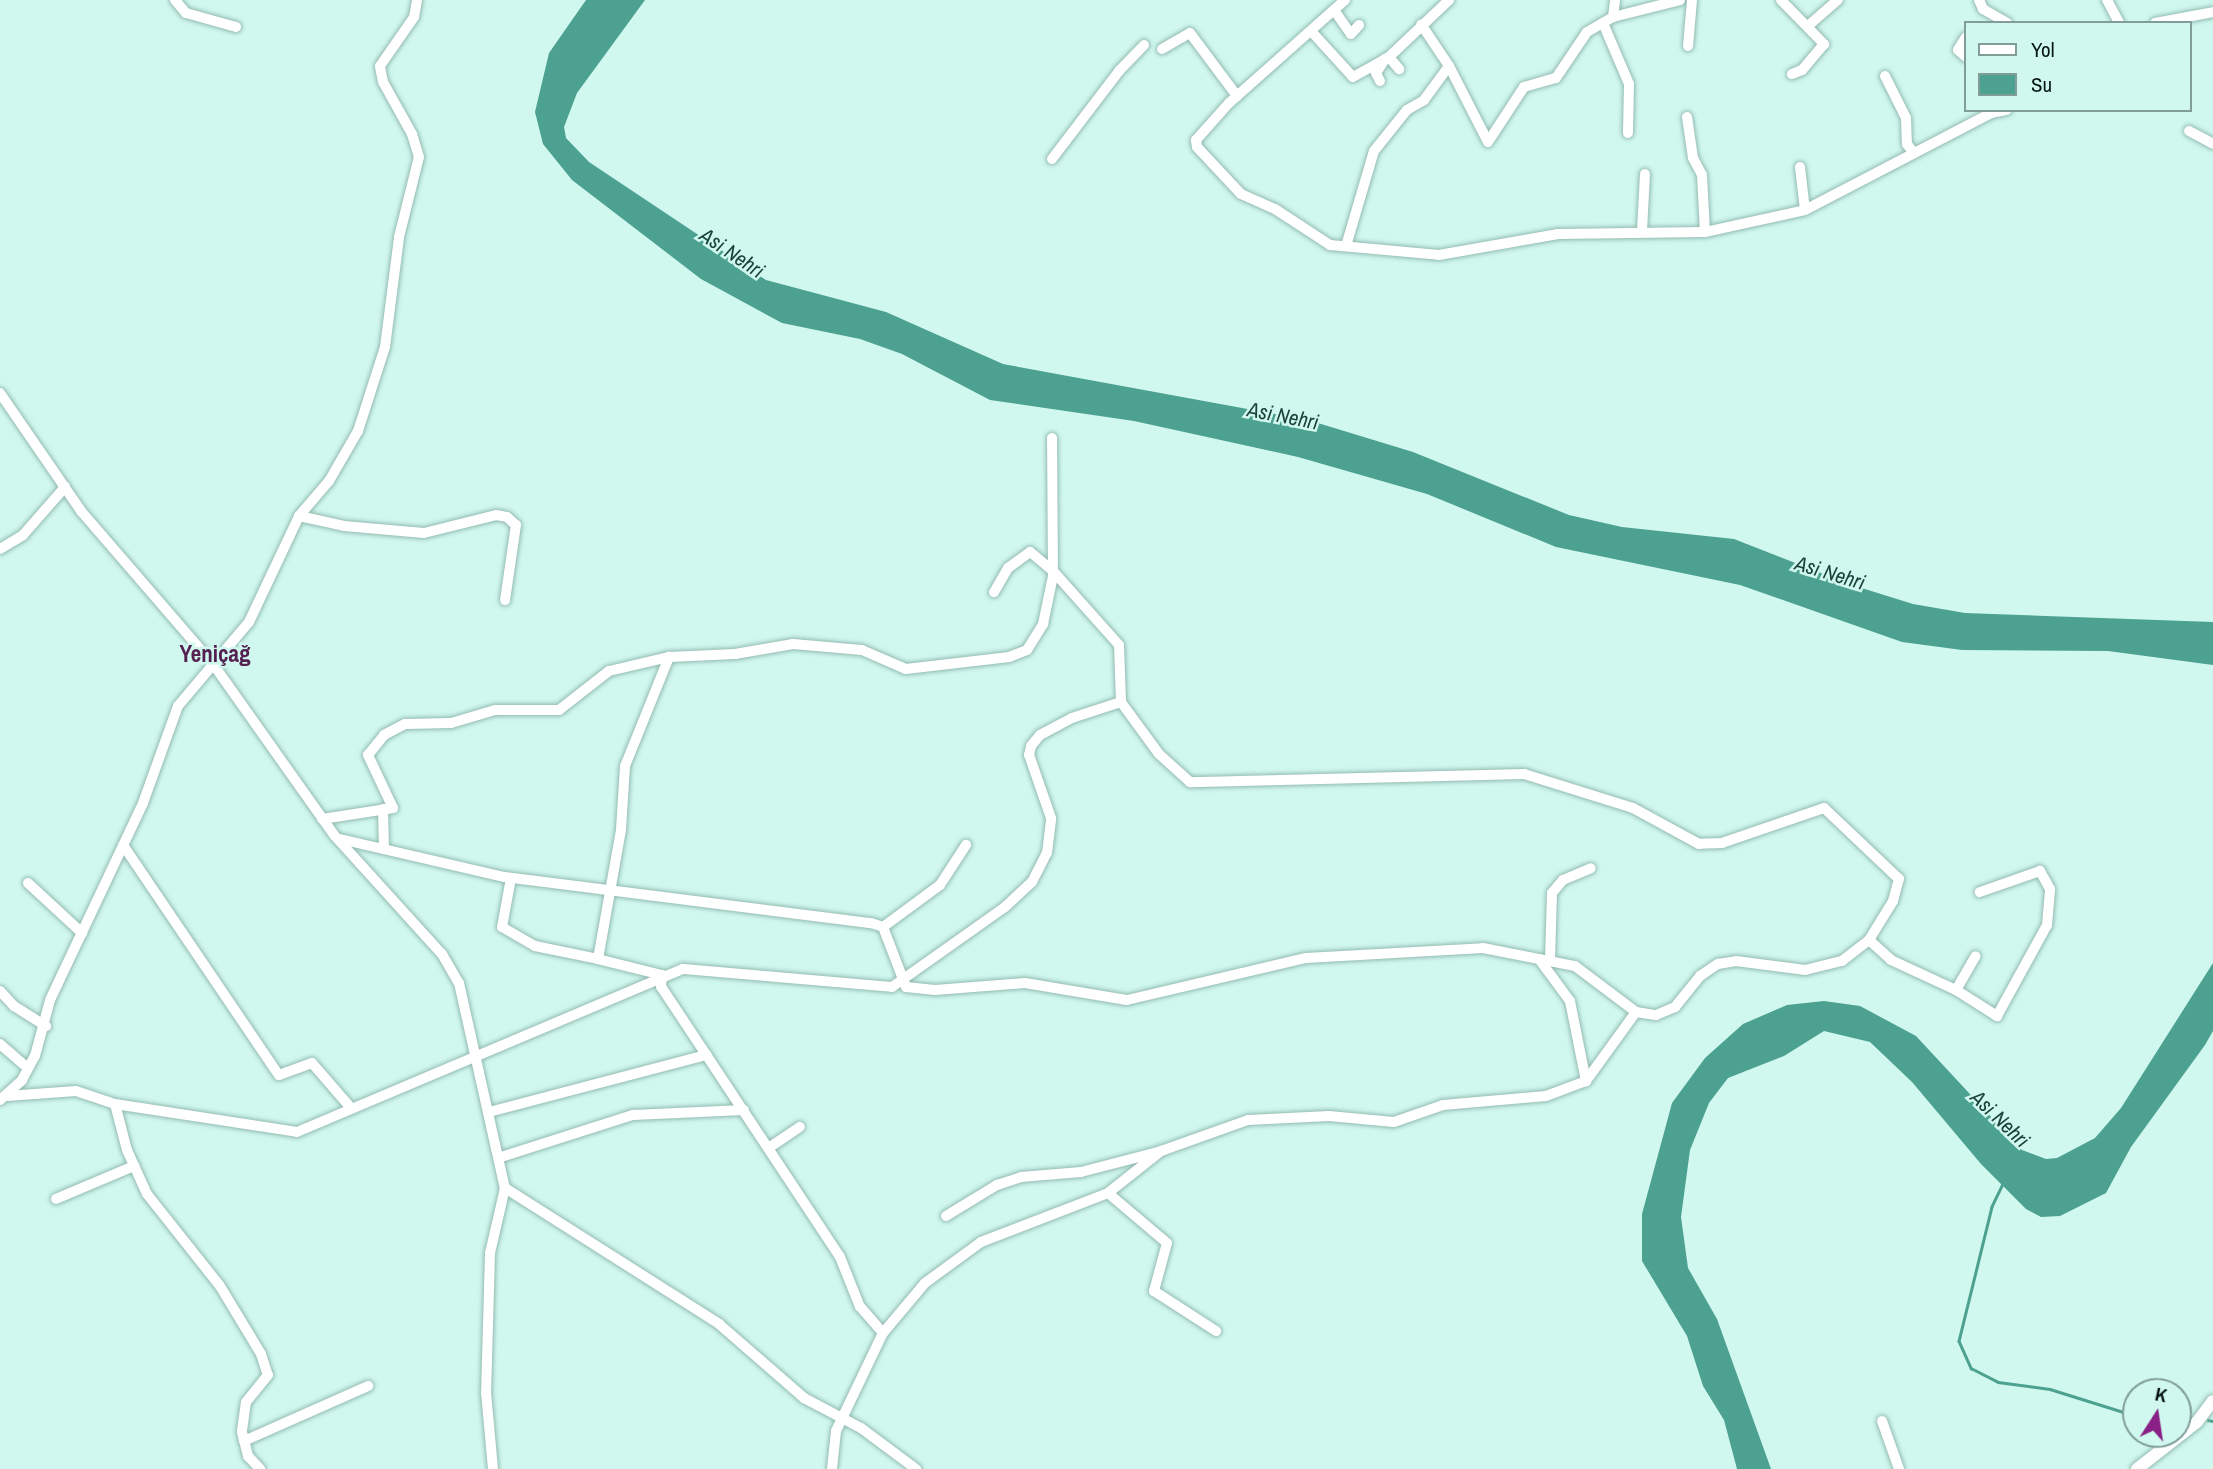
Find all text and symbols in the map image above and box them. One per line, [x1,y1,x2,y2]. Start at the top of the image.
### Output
legend [1965,21,2192,112]
text: Yol [2031,35,2055,64]
text: Su [2031,70,2052,99]
water label: Asi Nehri [695,222,769,284]
water label: Asi Nehri [1245,397,1321,435]
water label: Asi Nehri [1792,550,1868,596]
district label: Yeniçağ [180,640,250,668]
water label: Asi Nehri [1965,1085,2035,1153]
north arrow [2122,1378,2192,1448]
text: K [2153,1381,2169,1408]

